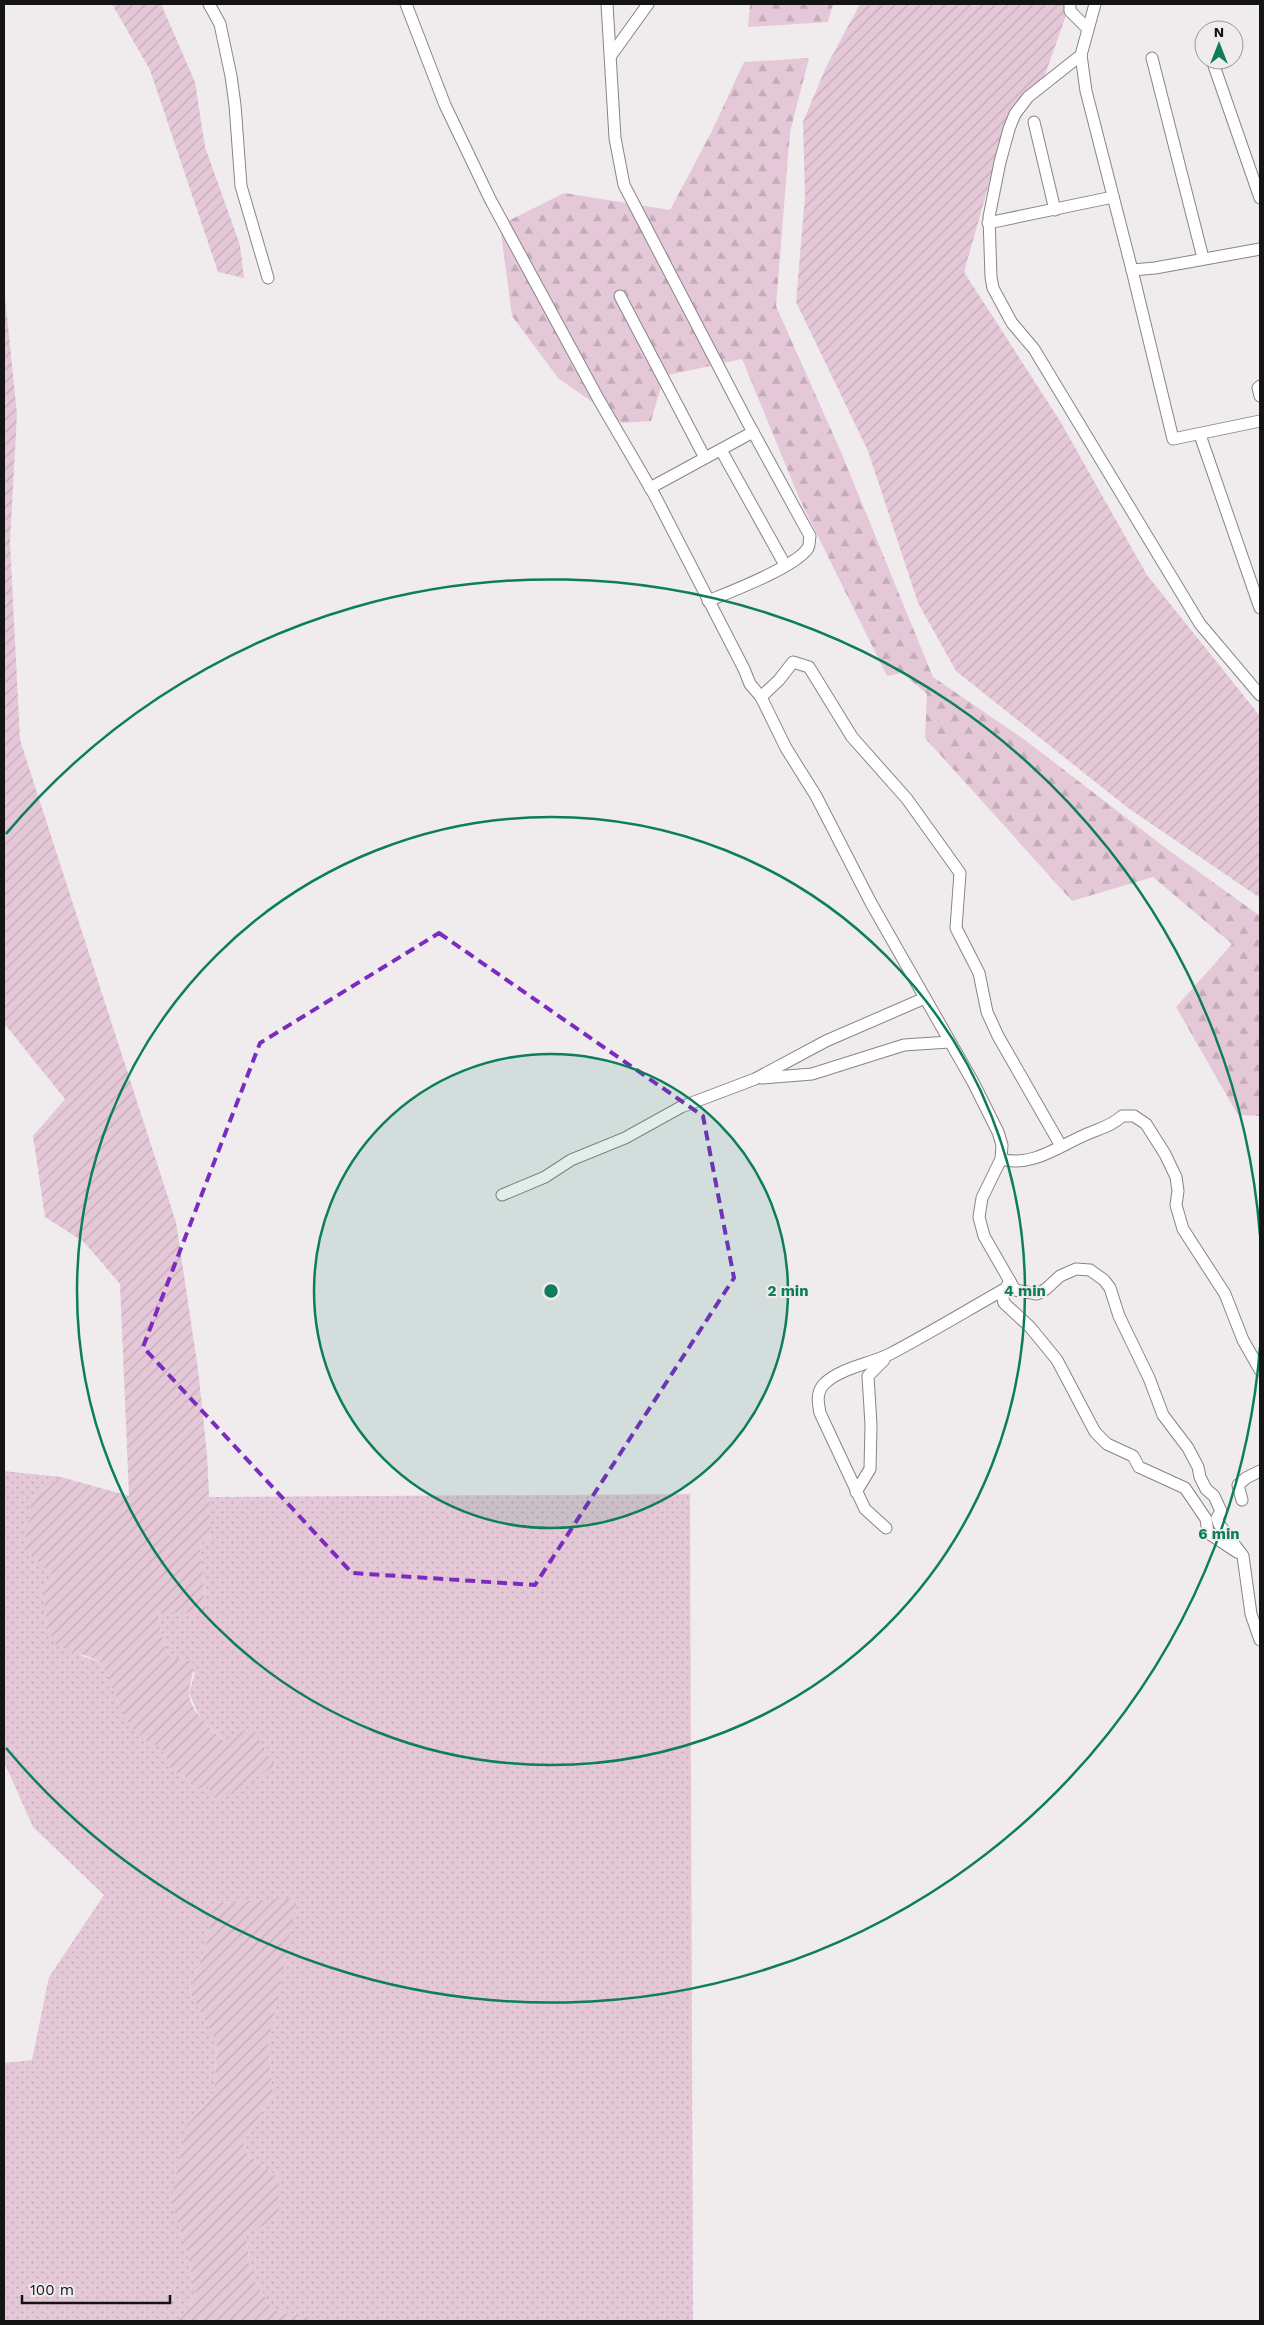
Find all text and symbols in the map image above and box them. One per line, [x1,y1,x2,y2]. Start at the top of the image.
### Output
north arrow [1194,20,1244,70]
text: N [1214,24,1224,40]
centre of rings [542,1282,560,1300]
text: 2 min [767,1282,809,1300]
text: 4 min [1004,1282,1046,1300]
text: 6 min [1198,1525,1240,1543]
scale bar [22,2272,170,2304]
text: 100 m [30,2281,74,2299]

